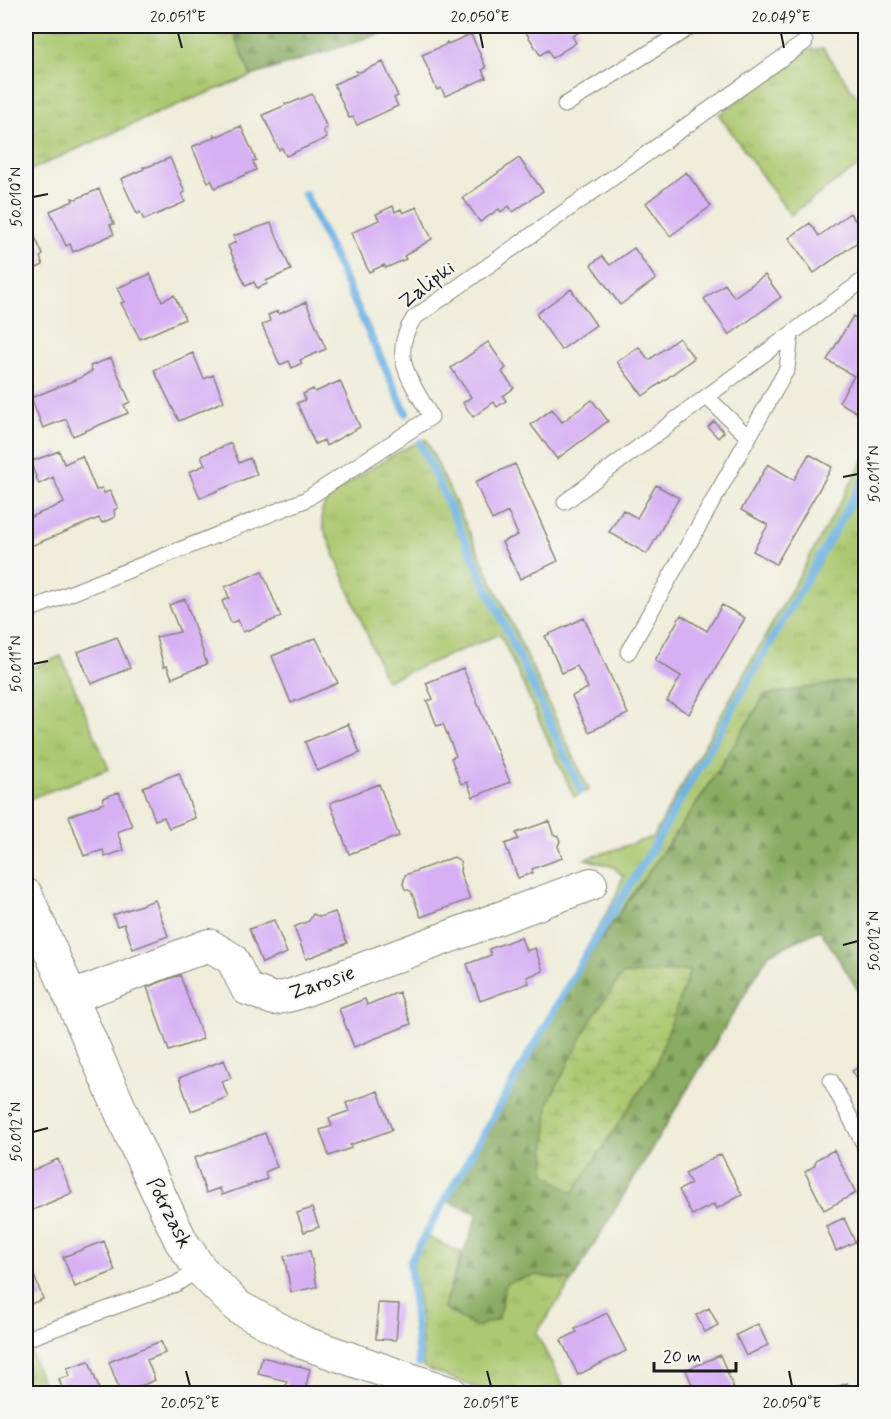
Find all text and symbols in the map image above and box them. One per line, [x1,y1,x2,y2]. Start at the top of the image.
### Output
text: 20.051°E [150,8,206,28]
text: 20.050°E [451,8,510,28]
text: 20.049°E [752,8,811,28]
text: 50.010°N [7,167,27,227]
street label: Zalipki [393,254,461,316]
text: 50.011°N [865,446,885,502]
text: 50.011°N [7,636,27,692]
text: 50.012°N [865,911,885,971]
street label: Zarosie [286,959,358,1007]
text: 50.012°N [7,1102,27,1162]
street label: Potrzask [139,1173,199,1253]
scale bar [654,1335,736,1373]
text: 20 m [663,1345,701,1369]
text: 20.052°E [161,1394,220,1414]
text: 20.051°E [463,1394,519,1414]
text: 20.050°E [763,1394,822,1414]

